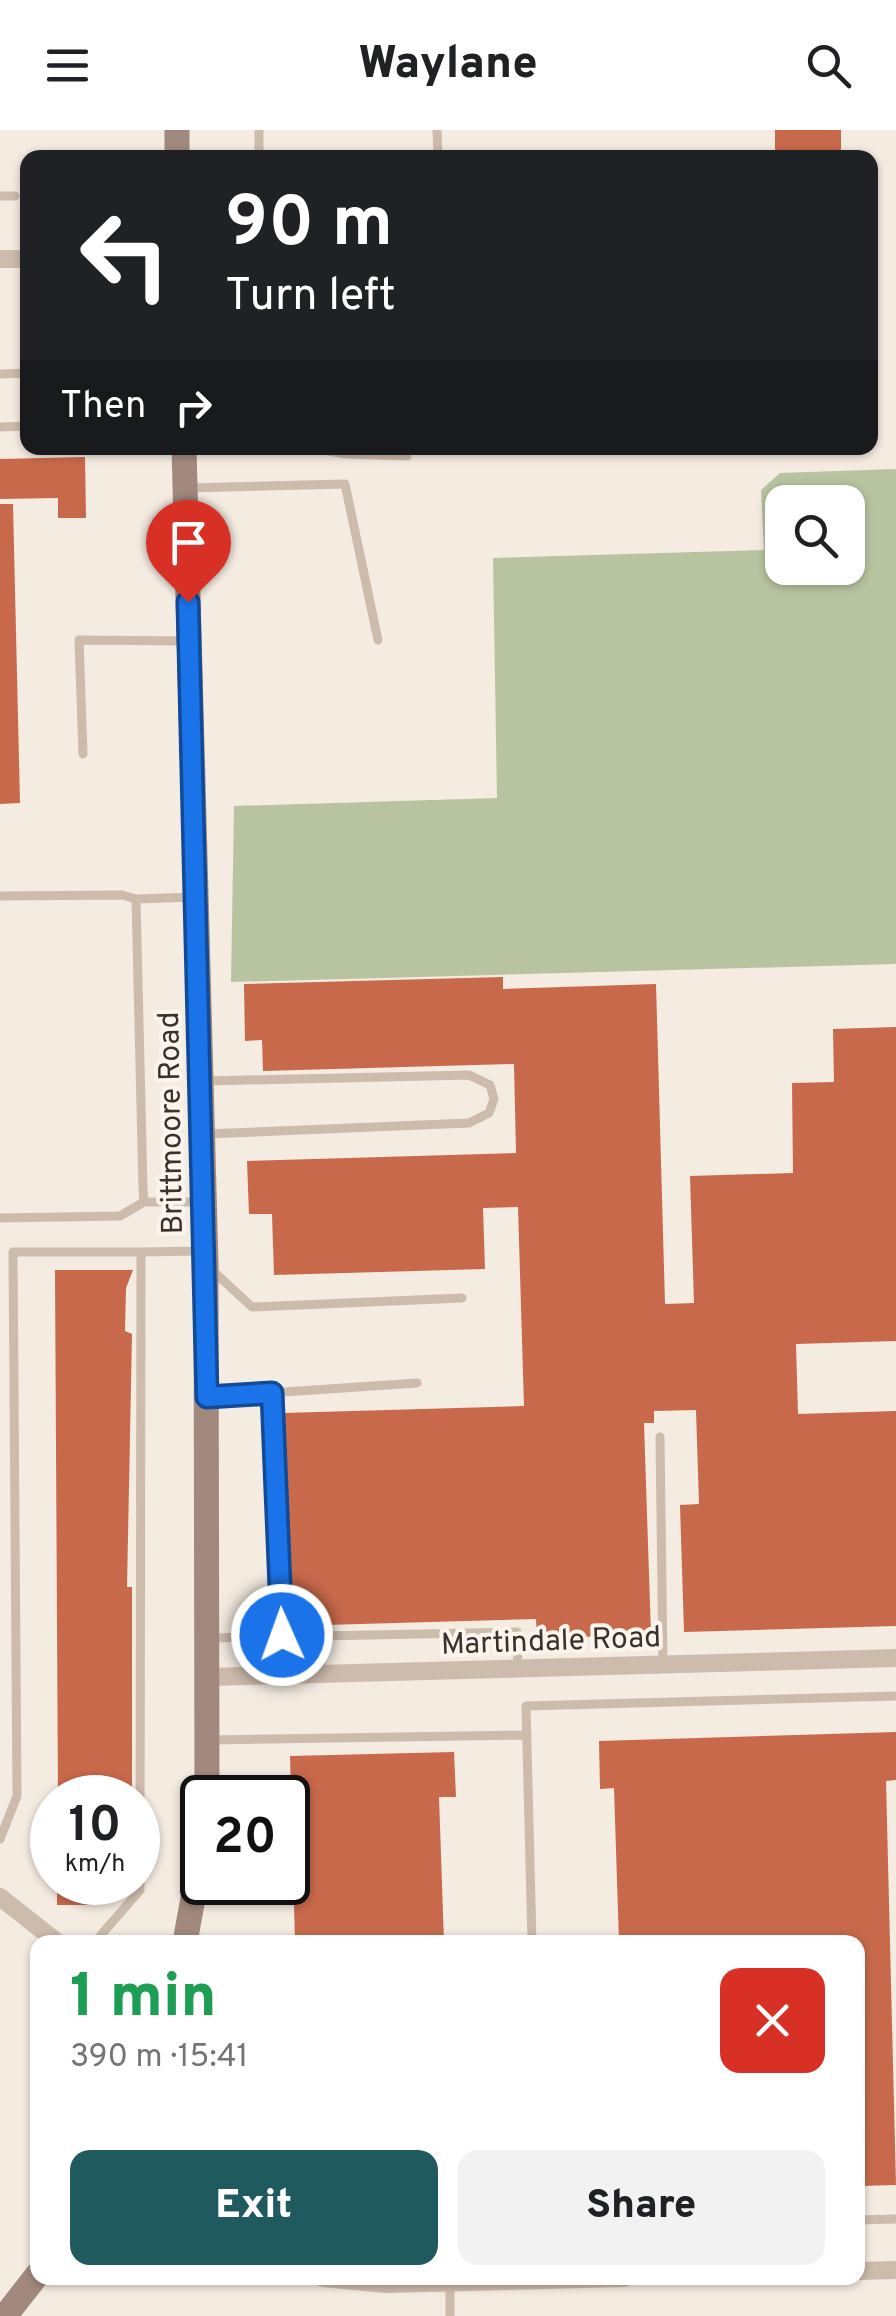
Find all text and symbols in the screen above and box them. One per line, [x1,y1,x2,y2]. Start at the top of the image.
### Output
text: Waylane [358,37,538,94]
icon: menu [40,38,95,93]
icon: search [801,38,856,93]
text: 90 m [225,182,393,271]
icon: left [60,190,190,320]
text: Turn left [225,269,396,326]
icon: right [166,380,221,435]
text: Then [60,383,146,432]
map controls [765,485,865,585]
button: search [765,485,865,585]
pin [146,500,231,603]
icon: arrive [161,515,216,570]
street label: Brittmoore Road [152,1011,193,1235]
position arrow [230,1583,334,1687]
street label: Martindale Road [440,1620,662,1665]
speed limit sign: 20 [180,1775,310,1905]
text: 10 [69,1796,121,1859]
text: km/h [65,1849,125,1881]
text: 1 min [70,1962,217,2038]
button: close [720,1968,825,2073]
text: 390 m · 15:41 [70,2038,249,2078]
button: Exit [70,2150,438,2265]
button: Share [458,2150,825,2265]

